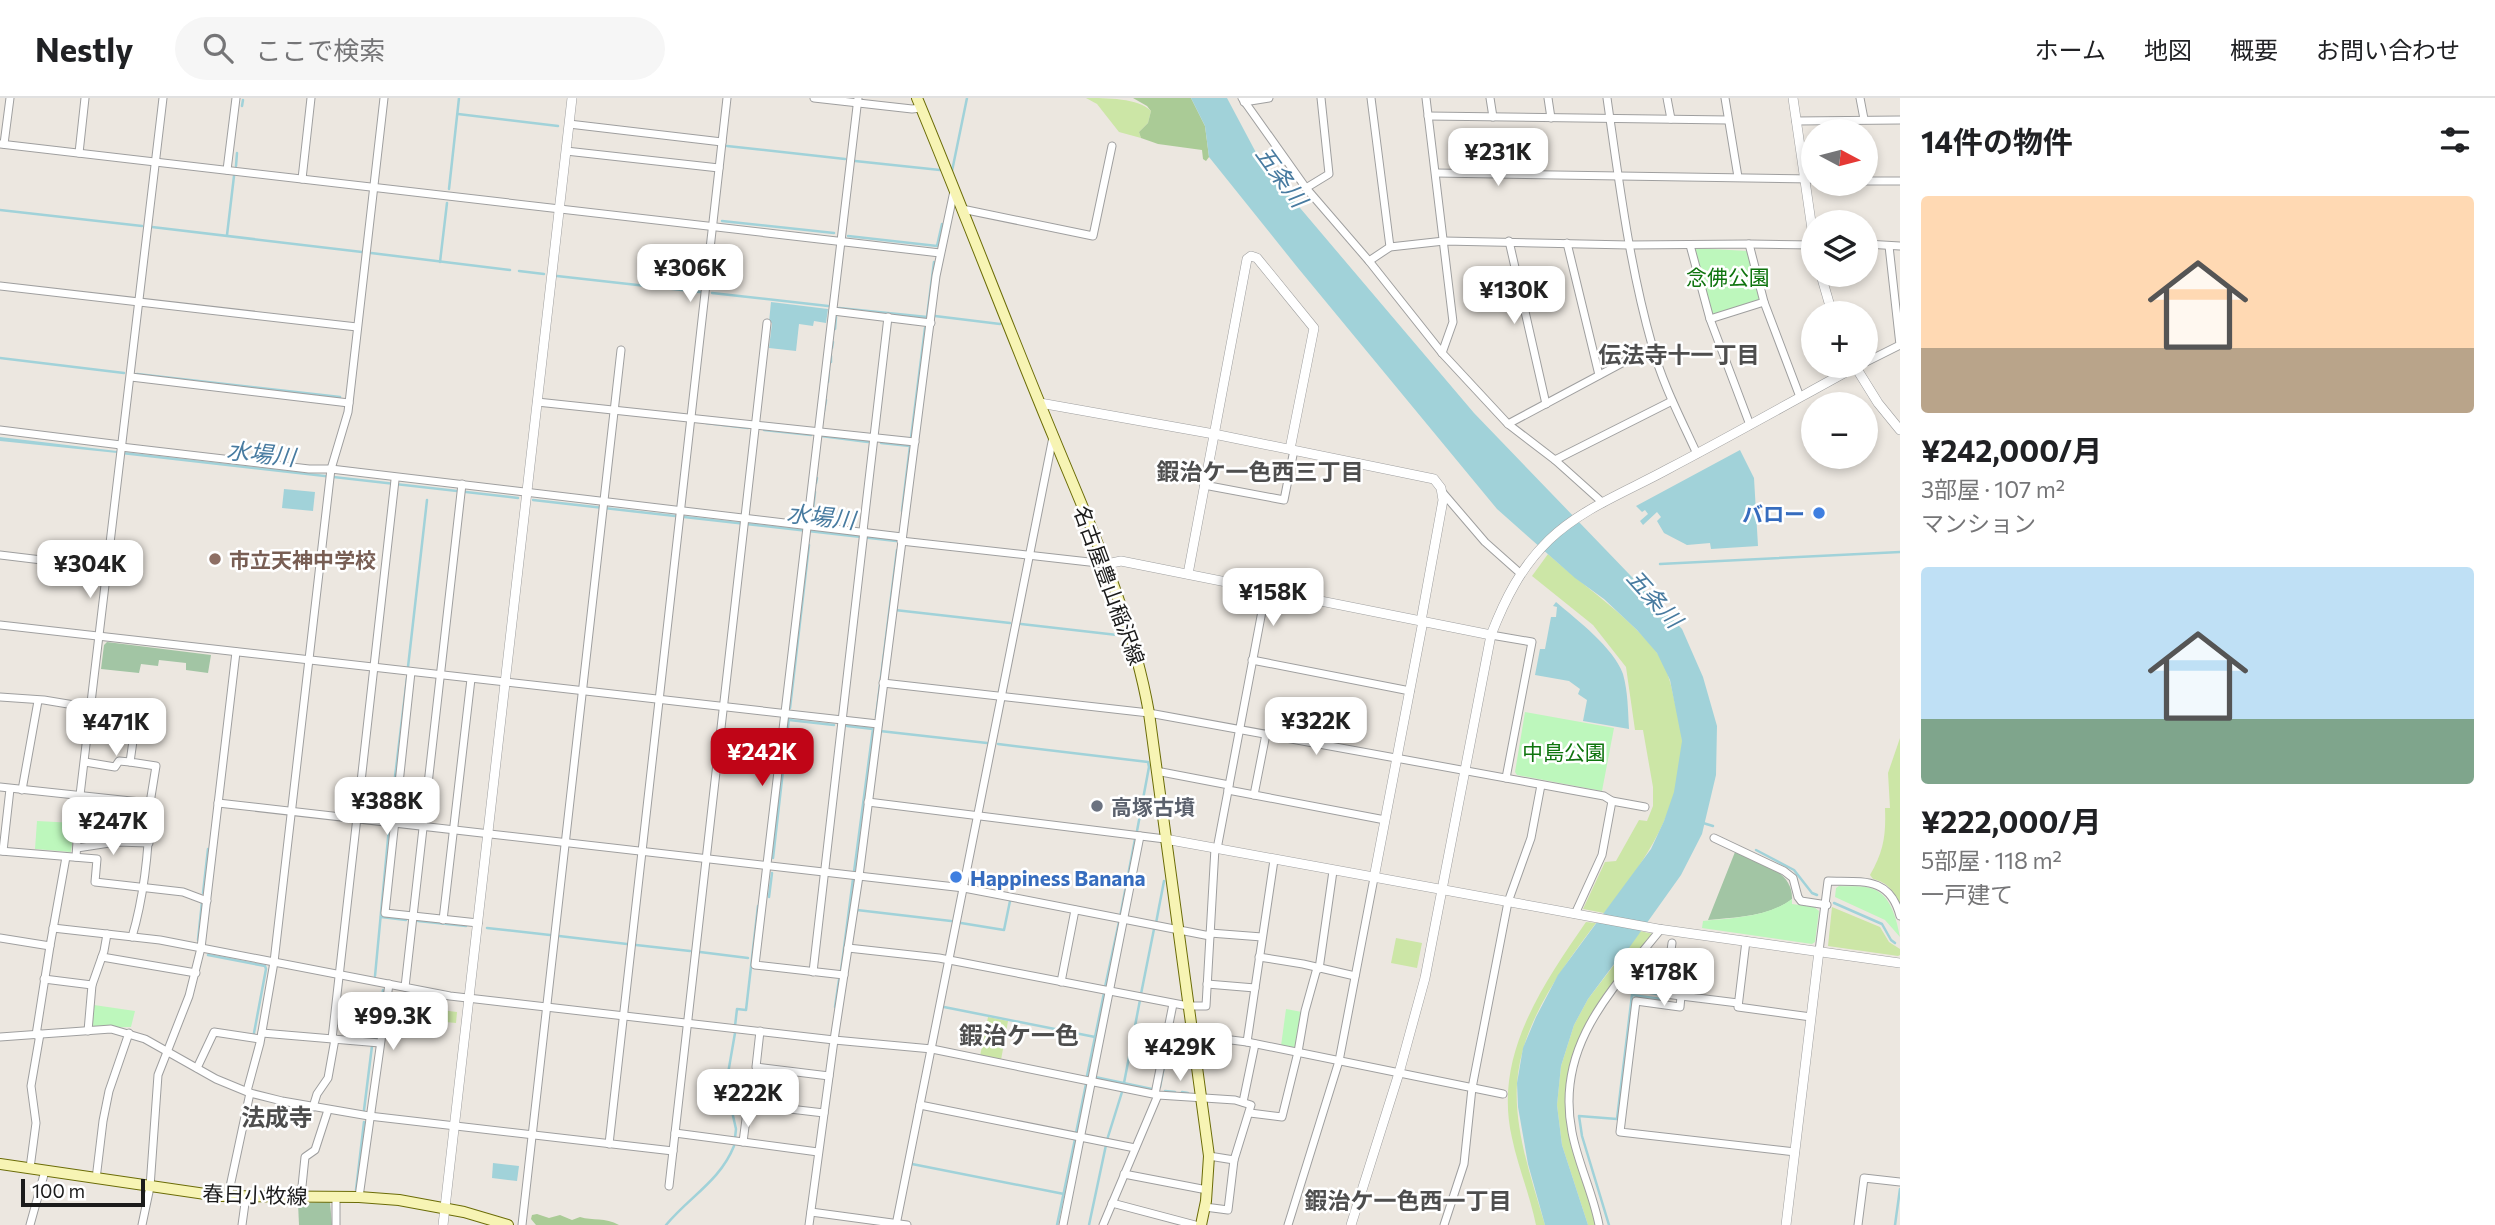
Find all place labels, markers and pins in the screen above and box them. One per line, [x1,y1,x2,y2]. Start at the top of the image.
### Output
pin: ¥231K [1449,129,1547,188]
pin: ¥306K [641,244,739,304]
pin: ¥130K [1465,266,1563,326]
place label: バロー [1742,501,1805,526]
marker: バロー [1811,505,1827,521]
pin: ¥304K [41,540,139,600]
place label: 市立天神中学校 [229,547,376,572]
marker: 市立天神中学校 [207,551,223,567]
pin: ¥158K [1224,568,1322,628]
pin: ¥471K [67,698,165,758]
pin: ¥322K [1267,698,1365,757]
pin: ¥242K [713,728,811,788]
pin: ¥388K [338,778,436,837]
place label: 高塚古墳 [1111,794,1195,819]
pin: ¥247K [64,798,162,857]
marker: 高塚古墳 [1089,798,1105,814]
place label: Happiness Banana [970,865,1146,890]
marker: Happiness Banana [948,869,964,885]
pin: ¥178K [1615,948,1713,1008]
pin: ¥99.3K [336,992,450,1052]
pin: ¥429K [1131,1024,1229,1083]
pin: ¥222K [699,1070,797,1129]

